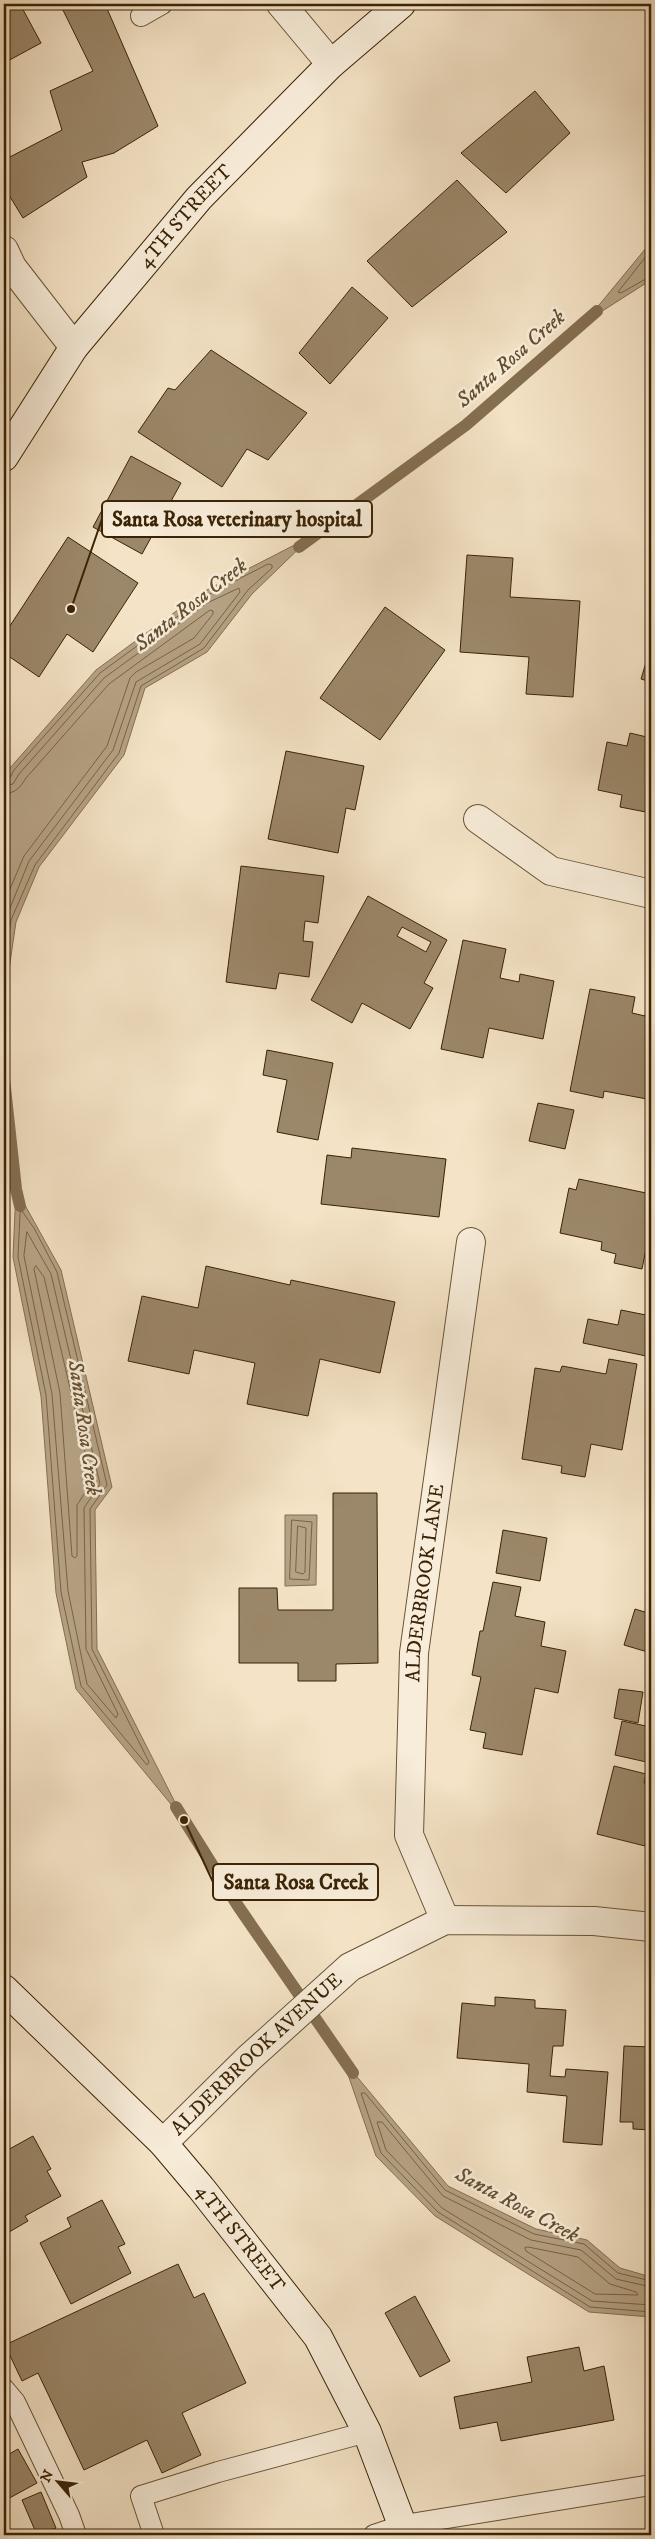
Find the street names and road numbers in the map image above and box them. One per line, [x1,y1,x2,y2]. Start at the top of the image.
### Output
street label: 4TH STREET [133,159,238,273]
street label: ALDERBROOK LANE [401,1482,450,1682]
street label: ALDERBROOK AVENUE [165,1967,348,2141]
street label: 4TH STREET [190,2179,290,2297]

